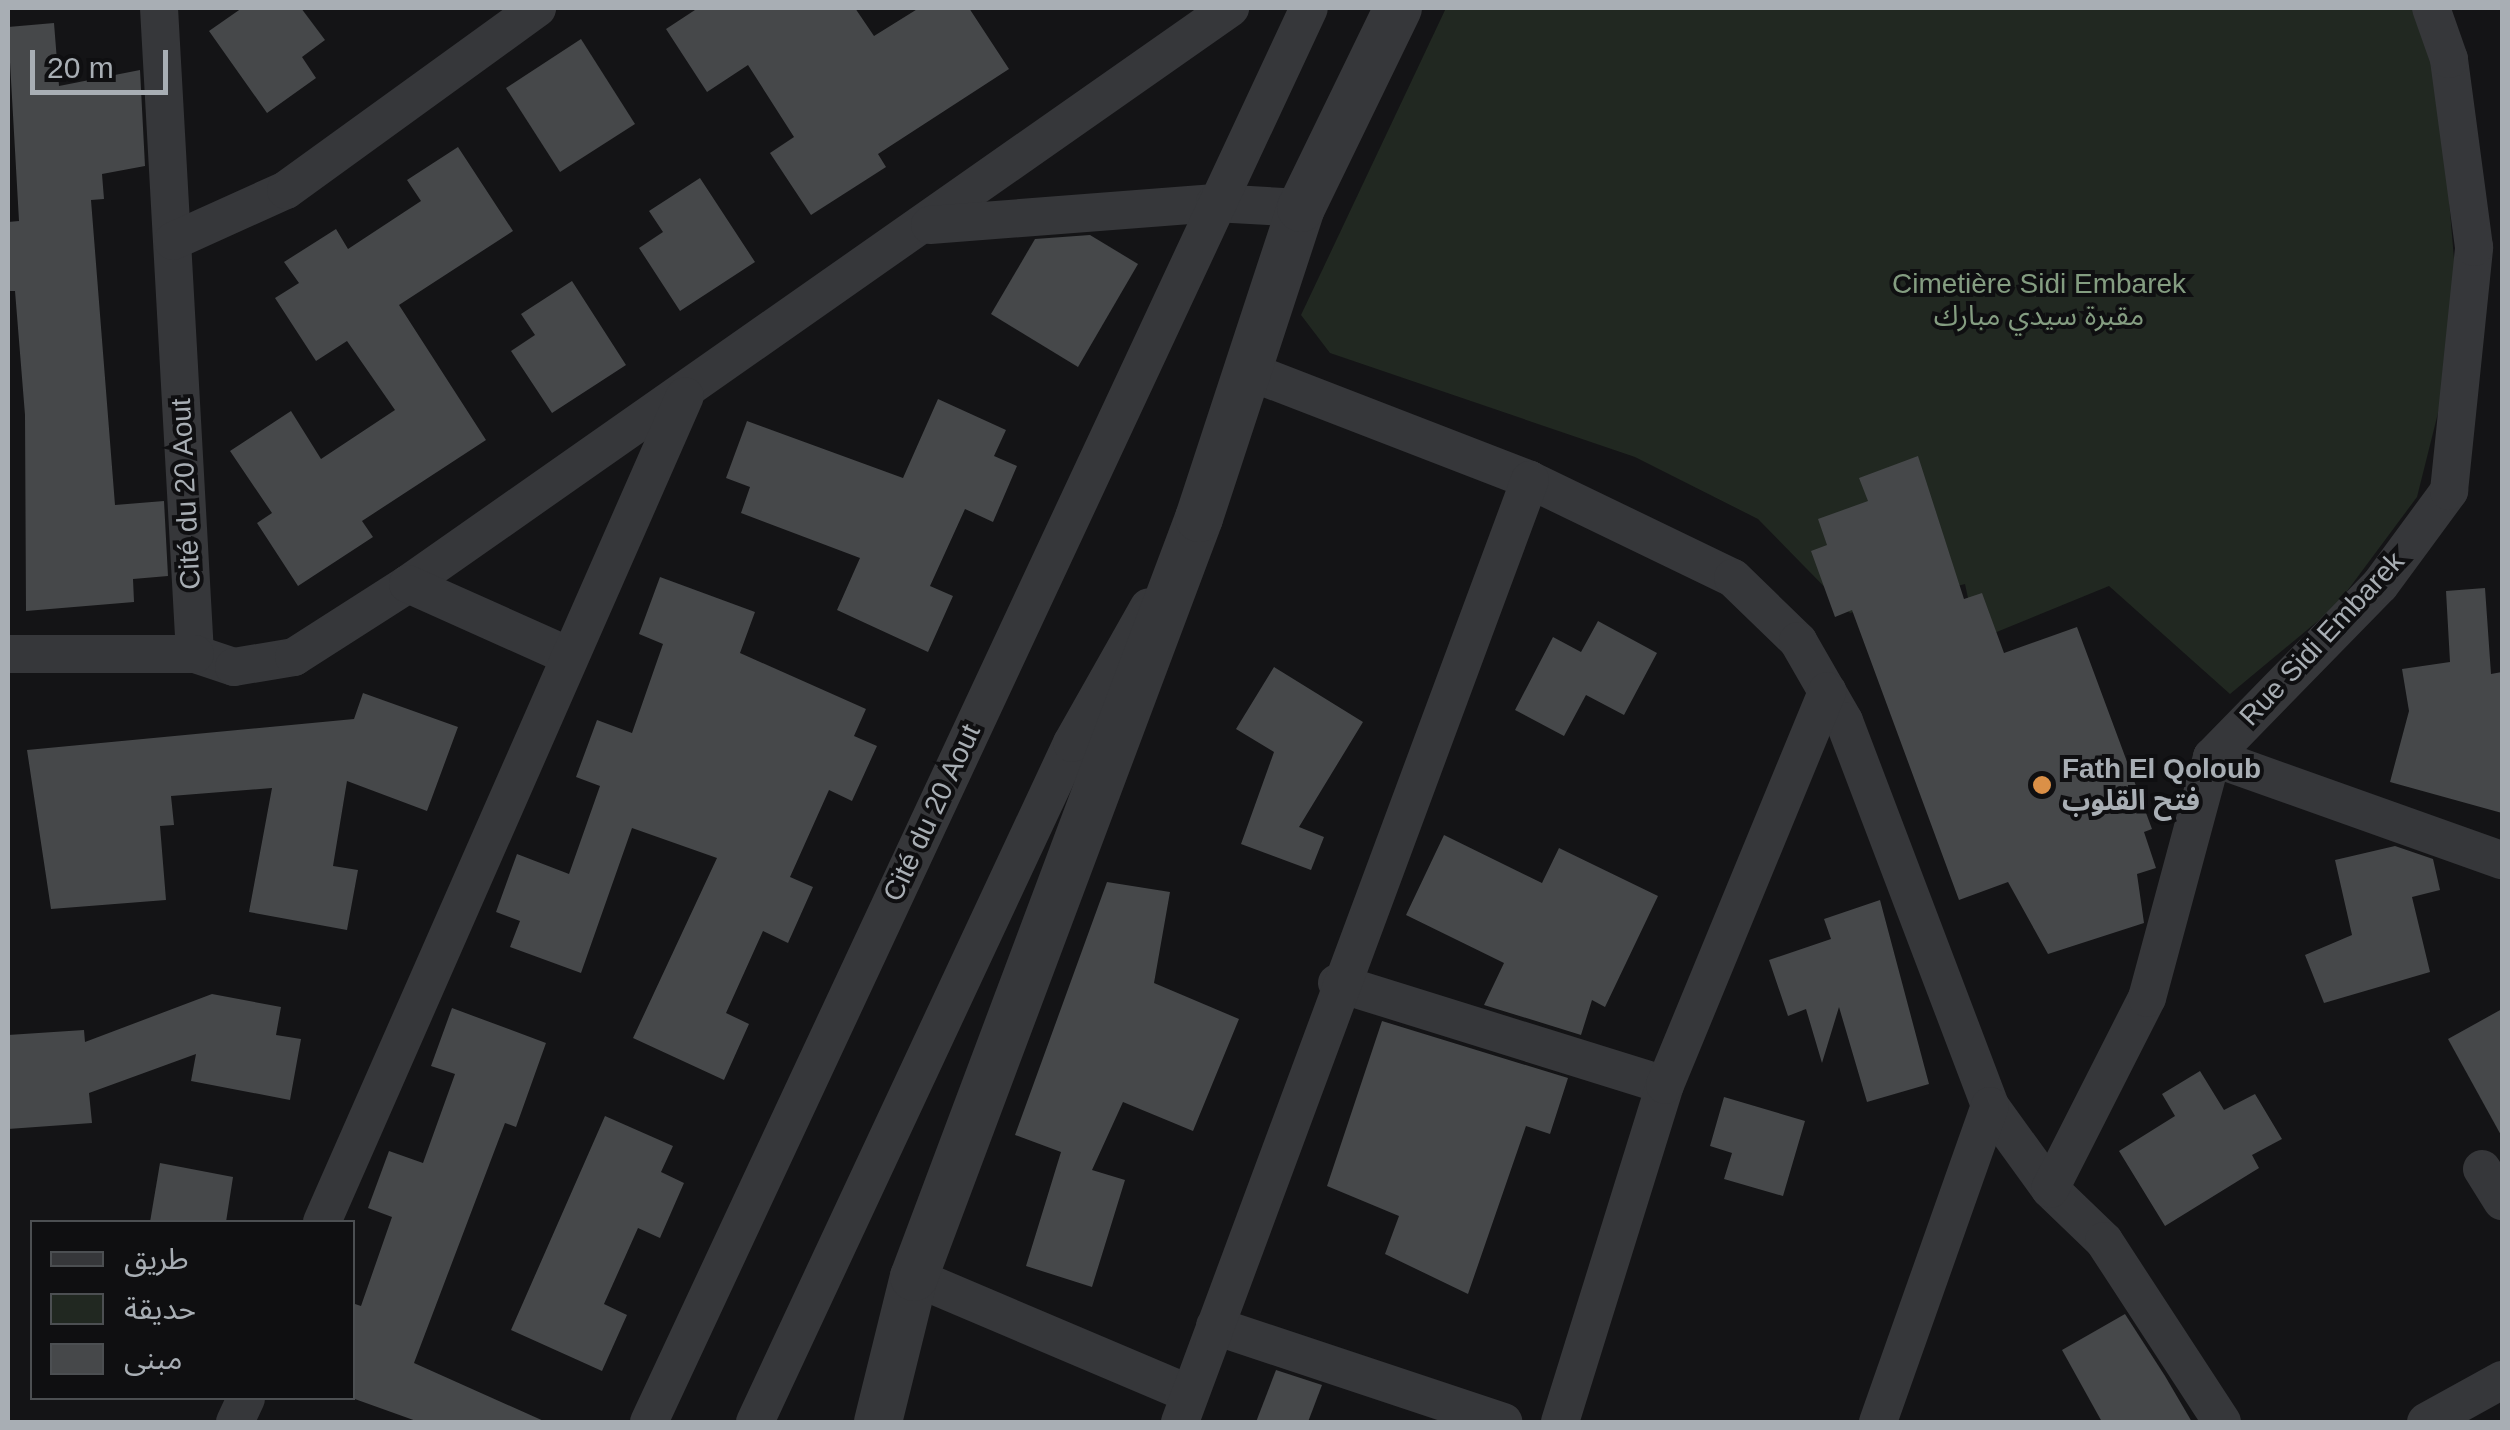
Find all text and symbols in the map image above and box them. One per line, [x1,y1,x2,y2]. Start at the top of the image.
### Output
scale bar [35,30,172,92]
text: 20 m [47,51,114,84]
park label: Cimetière Sidi Embarek مقبرة سيدي مبارك [1892,267,2186,333]
street label: Cité du 20 Aout [164,397,208,591]
street label: Rue Sidi Embarek [2233,545,2411,733]
street label: Cité du 20 Aout [876,718,988,908]
place label: Fath El Qoloub فتح القلوب [2062,752,2261,818]
marker: Fath El Qoloub فتح القلوب [2031,774,2053,796]
legend [30,1220,355,1400]
text: طريق [124,1242,189,1275]
text: حديقة [124,1292,196,1325]
text: مبنى [124,1342,182,1375]

